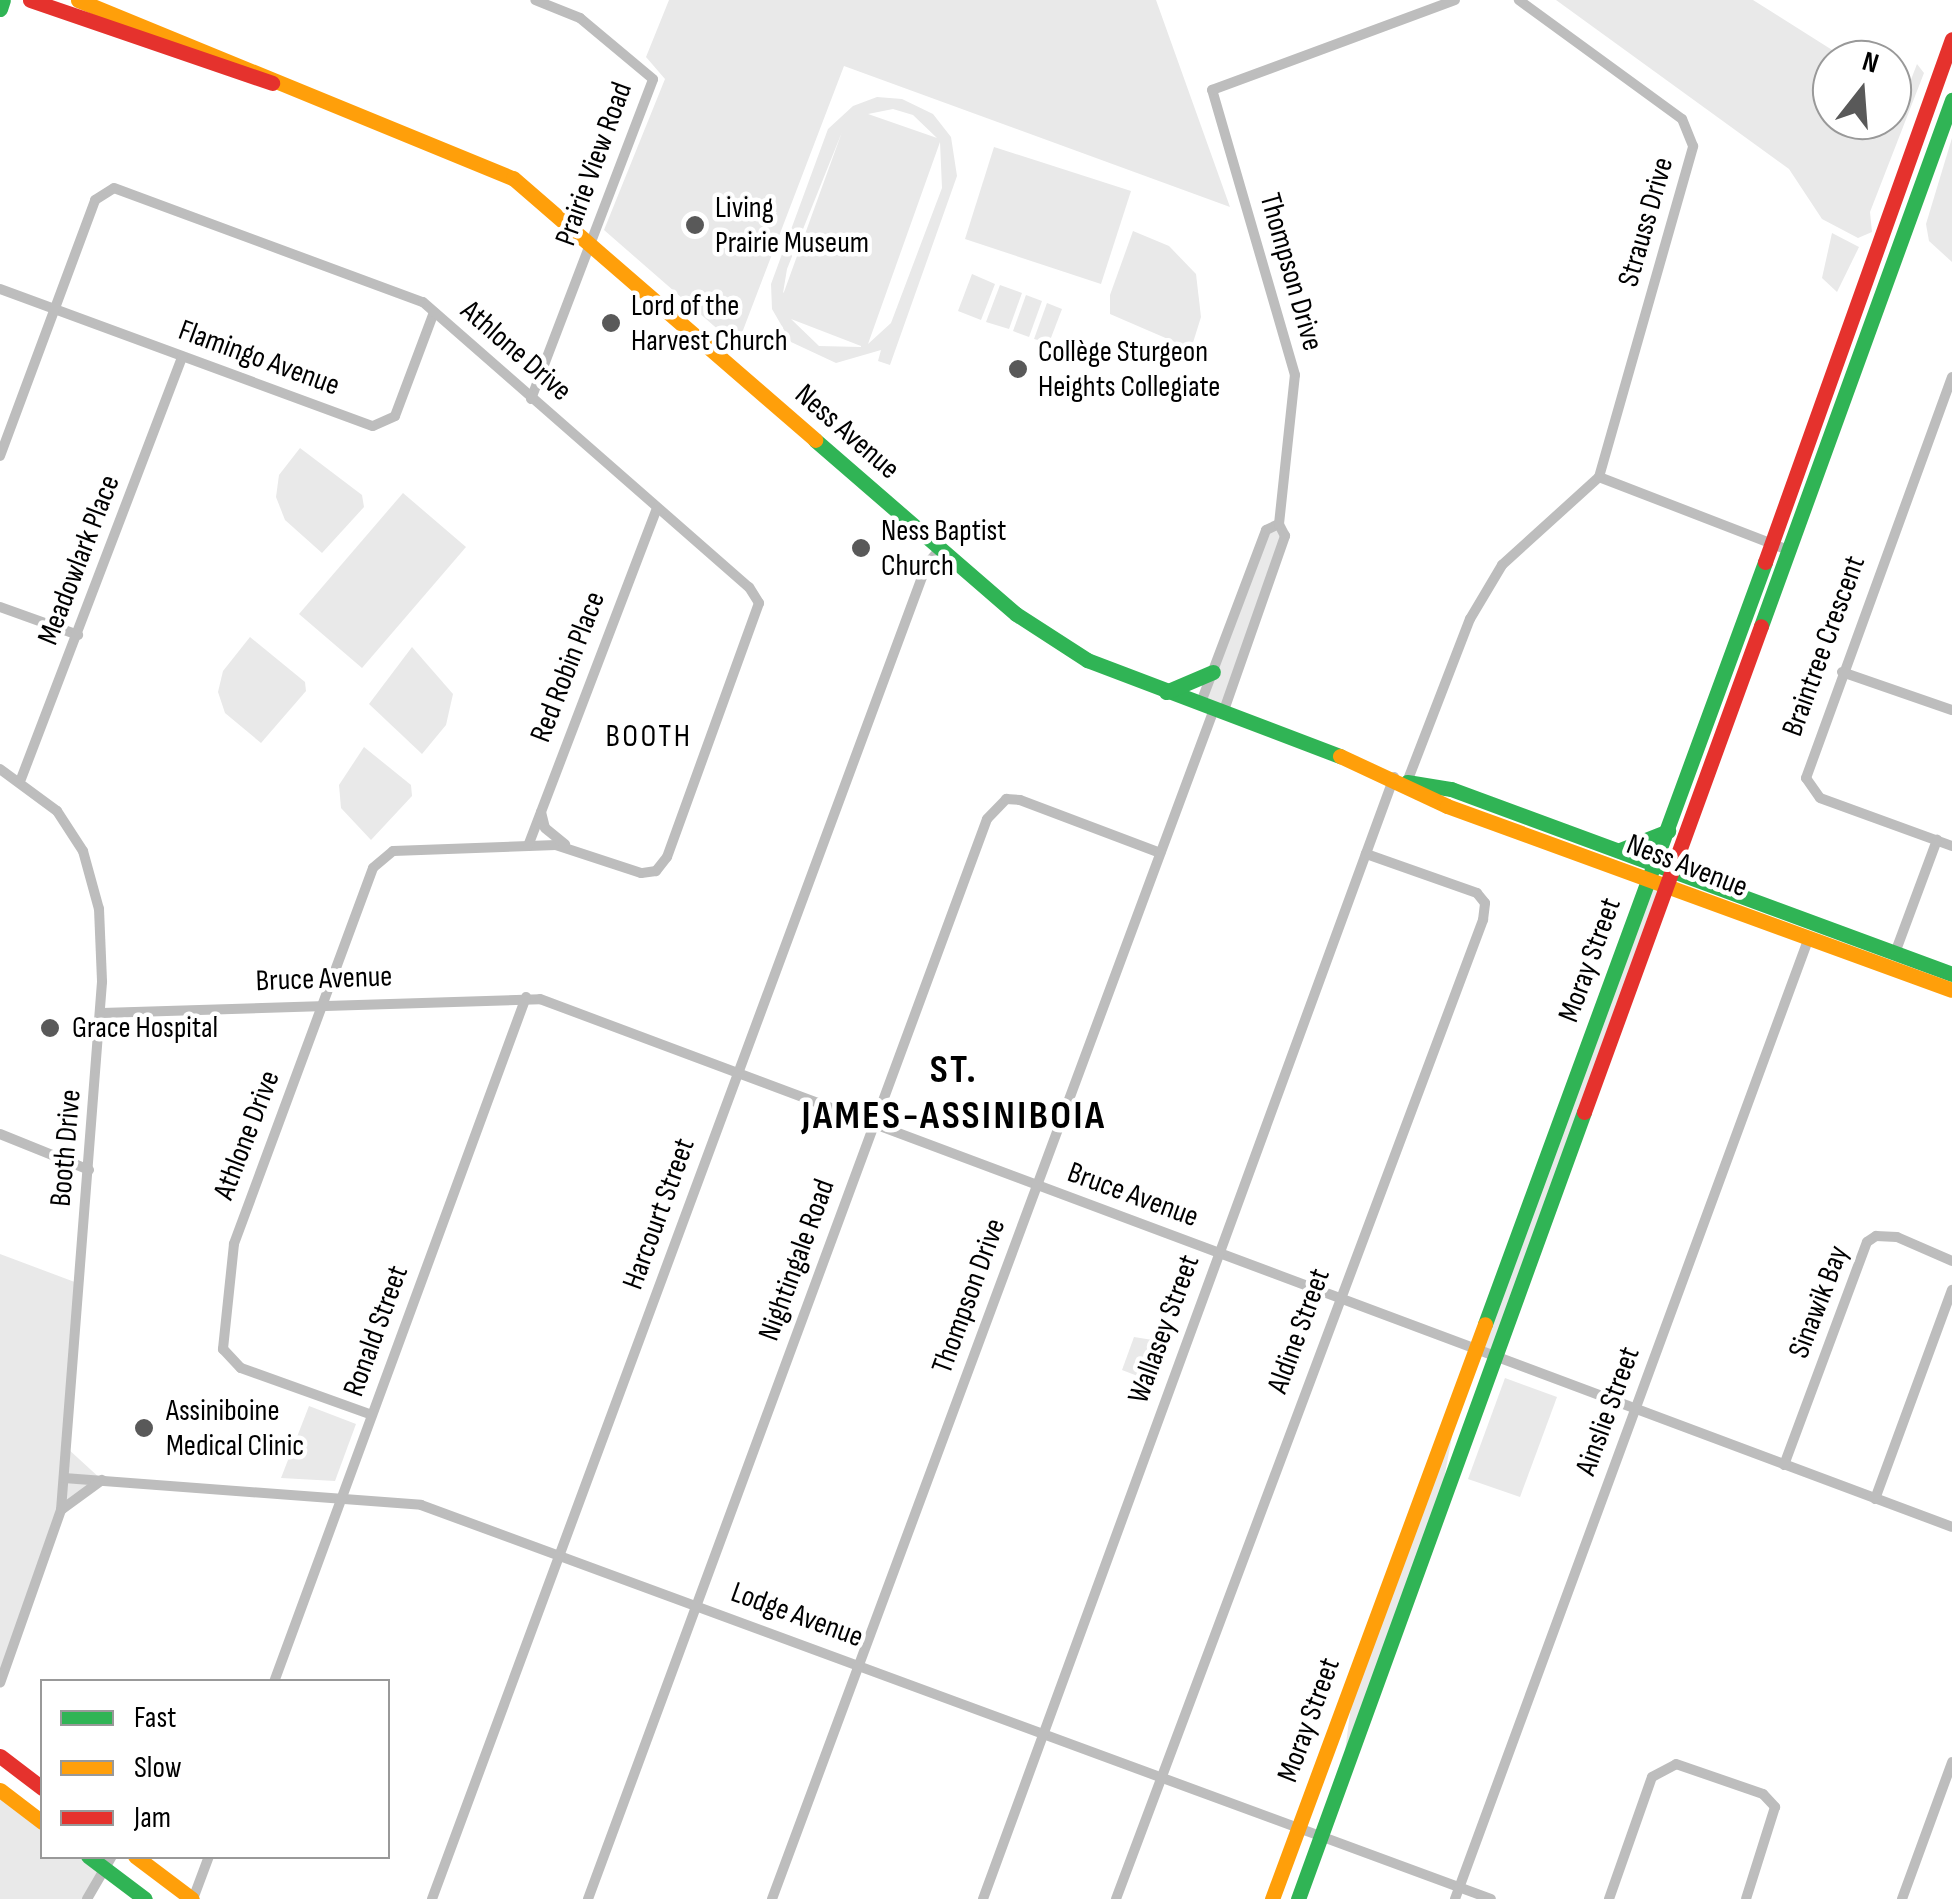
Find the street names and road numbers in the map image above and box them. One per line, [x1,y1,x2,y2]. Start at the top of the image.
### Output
street label: Prairie View Road [548,77,640,251]
street label: Strauss Drive [1610,153,1682,291]
street label: Thompson Drive [1251,189,1331,355]
street label: Athlone Drive [453,293,579,409]
street label: Flamingo Avenue [174,312,344,404]
street label: Ness Avenue [787,377,907,487]
street label: Meadowlark Place [30,470,128,650]
street label: Braintree Crescent [1775,551,1873,741]
street label: Red Robin Place [523,587,613,747]
street label: Ness Avenue [1621,826,1753,906]
street label: Moray Street [1551,893,1629,1027]
street label: Bruce Avenue [255,959,393,999]
street label: Athlone Drive [206,1066,288,1204]
street label: Booth Drive [43,1088,89,1208]
street label: Harcourt Street [615,1134,703,1294]
street label: Bruce Avenue [1063,1155,1203,1235]
street label: Nightingale Road [751,1174,843,1346]
street label: Thompson Drive [924,1214,1014,1378]
street label: Sinawik Bay [1781,1241,1857,1363]
street label: Wallasey Street [1121,1250,1207,1408]
street label: Ronald Street [336,1261,416,1401]
street label: Aldine Street [1260,1264,1338,1398]
street label: Ainslie Street [1568,1342,1648,1480]
street label: Lodge Avenue [726,1575,868,1655]
street label: Moray Street [1270,1653,1348,1787]

